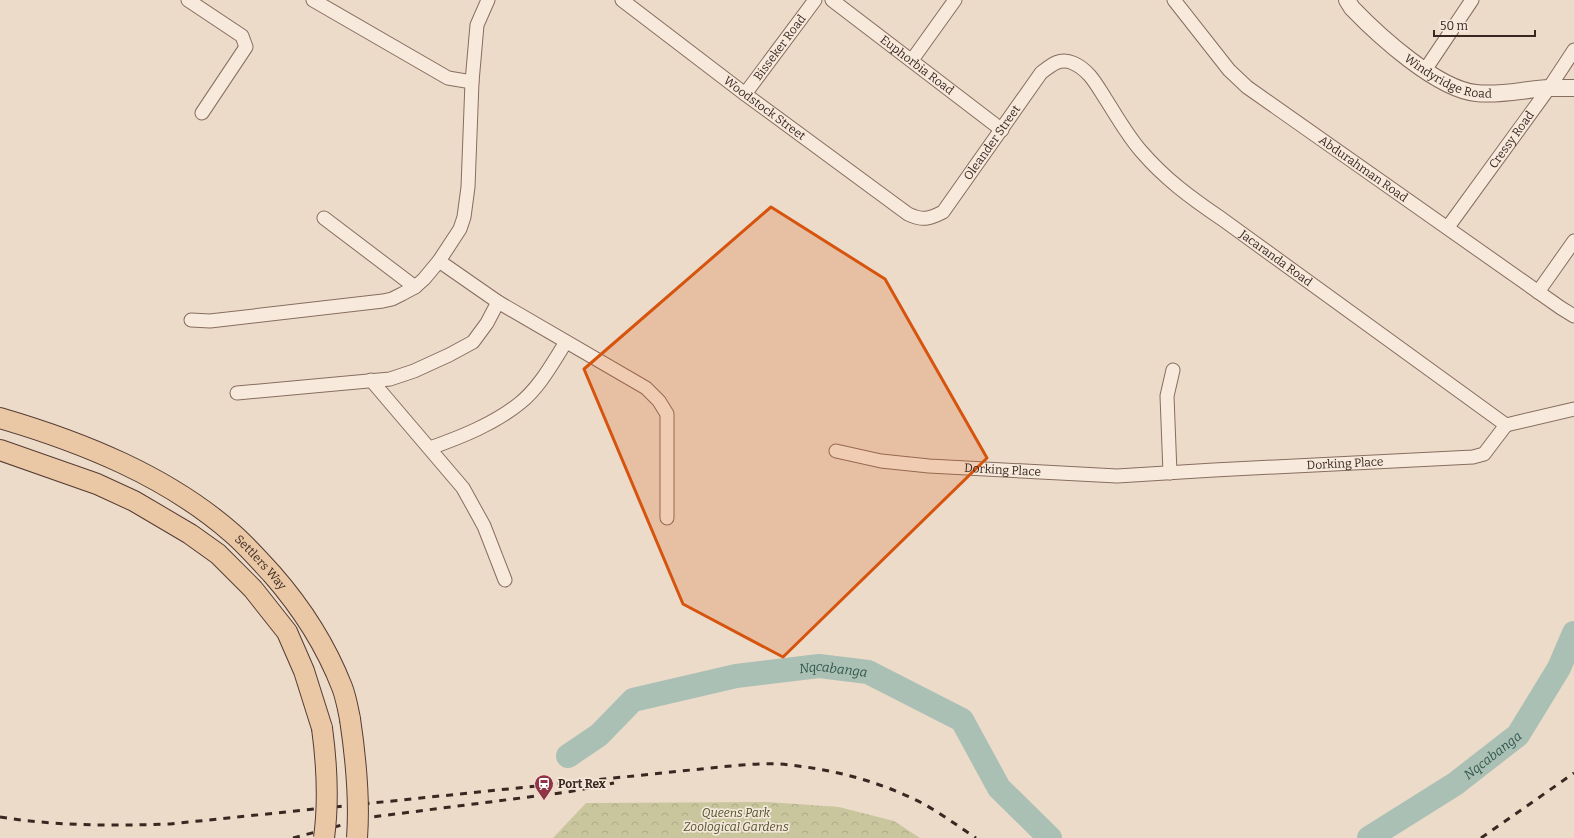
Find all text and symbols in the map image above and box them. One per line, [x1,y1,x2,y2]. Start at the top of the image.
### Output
street label: Bisseker Road [751,12,809,83]
scale bar [1434,12,1535,38]
text: 50 m [1440,19,1469,33]
street label: Euphorbia Road [877,32,957,98]
street label: Windyridge Road [1402,51,1492,101]
street label: Woodstock Street [721,73,809,144]
street label: Oleander Street [961,102,1024,183]
street label: Cressy Road [1486,108,1537,171]
street label: Abdurahman Road [1316,133,1410,205]
street label: Jacaranda Road [1236,227,1315,289]
street label: Dorking Place [1306,455,1384,472]
street label: Dorking Place [964,461,1041,479]
street label: Settlers Way [232,532,290,593]
water label: Nqcabanga [798,658,868,679]
water label: Nqcabanga [1461,728,1524,782]
station icon: Port Rex [533,773,555,801]
place label: Port Rex [558,777,606,791]
park label: Queens Park Zoological Gardens [683,806,789,834]

